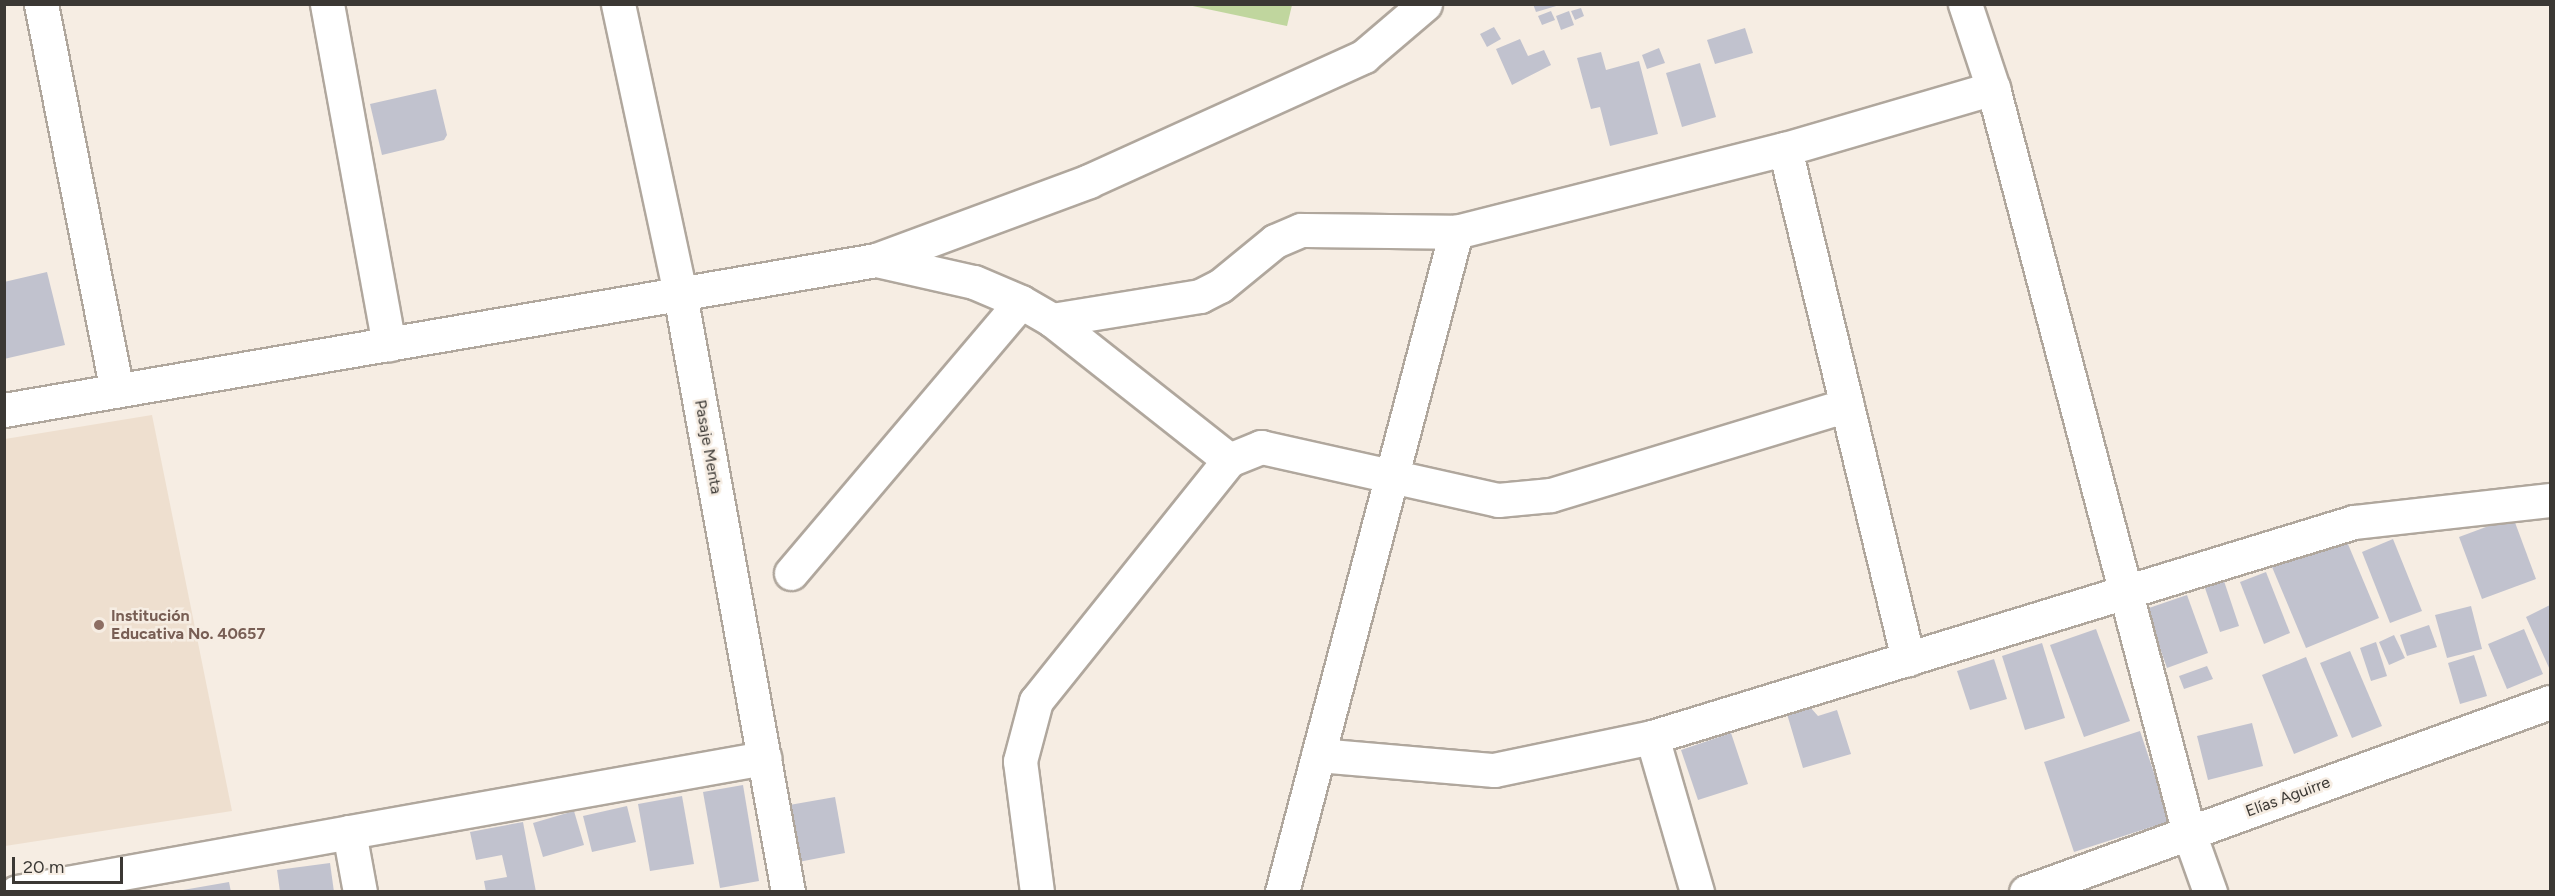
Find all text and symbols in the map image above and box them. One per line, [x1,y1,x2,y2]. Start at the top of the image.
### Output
street label: Pasaje Menta [690,398,726,496]
place label: Institución Educativa No. 40657 [111,606,265,644]
marker: Institución Educativa No. 40657 [92,618,106,632]
street label: Elías Aguirre [2243,773,2333,821]
scale bar [15,845,126,883]
text: 20 m [23,856,64,878]

